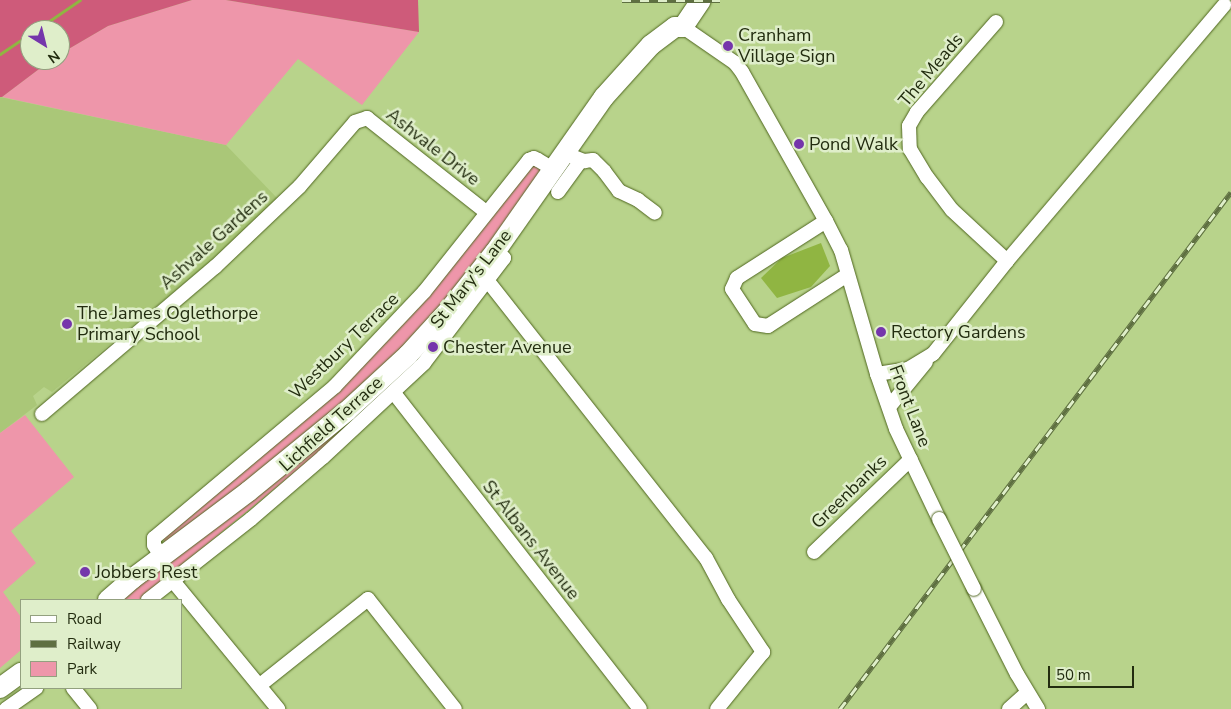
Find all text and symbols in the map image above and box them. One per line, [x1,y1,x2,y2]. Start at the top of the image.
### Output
north arrow [20,20,70,70]
place label: Cranham Village Sign [738,25,836,68]
street label: The Meads [894,29,968,111]
marker: Cranham Village Sign [722,40,734,52]
text: N [44,46,63,67]
street label: Ashvale Drive [382,104,484,190]
place label: Pond Walk [809,133,898,155]
marker: Pond Walk [793,138,805,150]
street label: Ashvale Gardens [156,186,272,294]
street label: St Mary's Lane [426,225,516,333]
street label: Westbury Terrace [285,288,403,404]
place label: The James Oglethorpe Primary School [77,303,258,346]
marker: The James Oglethorpe Primary School [61,318,73,330]
place label: Rectory Gardens [891,321,1026,343]
marker: Rectory Gardens [875,326,887,338]
place label: Chester Avenue [443,336,572,358]
marker: Chester Avenue [427,341,439,353]
street label: Front Lane [884,362,936,450]
street label: Lichfield Terrace [275,372,387,476]
street label: Greenbanks [807,451,891,533]
street label: St Albans Avenue [478,476,584,604]
place label: Jobbers Rest [95,561,197,583]
marker: Jobbers Rest [79,566,91,578]
legend [20,599,182,689]
text: Road [67,609,102,629]
text: Railway [67,634,121,654]
scale bar [1051,656,1137,688]
text: Park [67,659,97,679]
text: 50 m [1056,665,1091,685]

